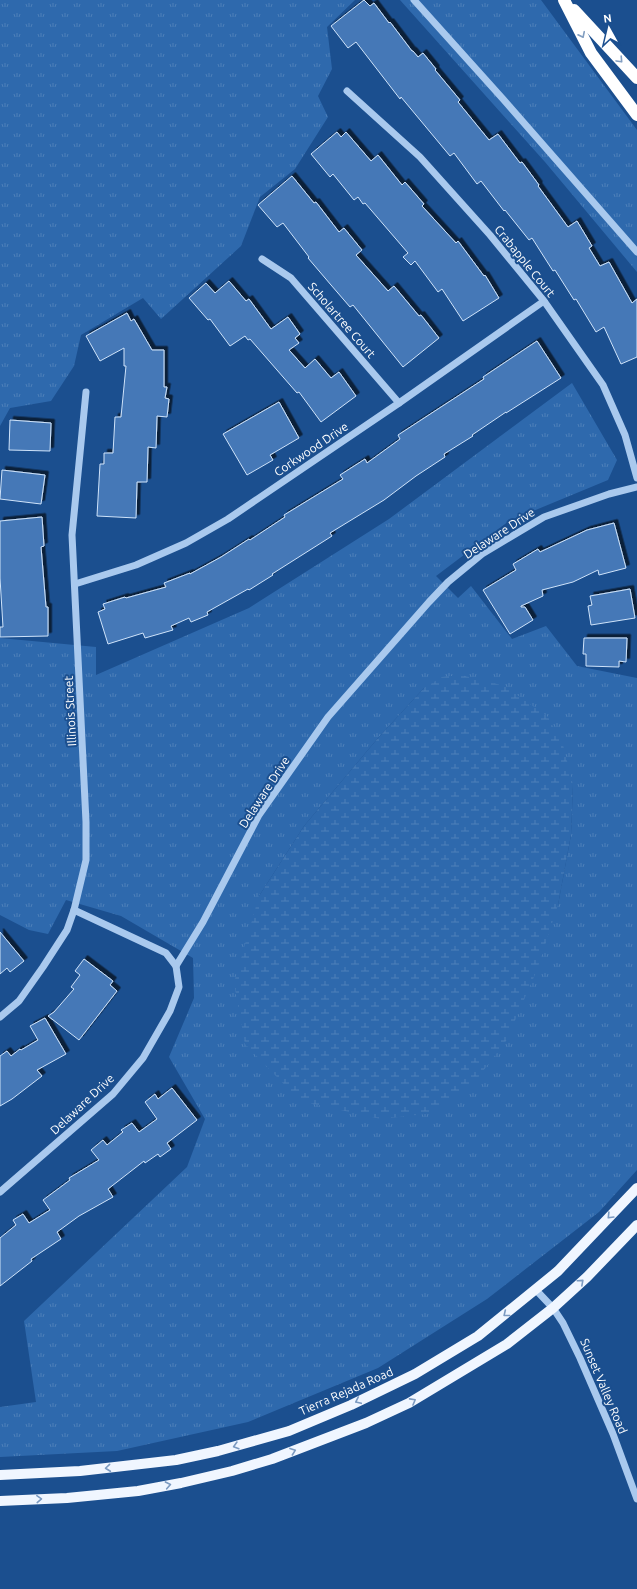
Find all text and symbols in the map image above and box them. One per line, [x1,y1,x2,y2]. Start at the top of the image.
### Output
north arrow [589,8,629,48]
text: N [603,12,613,25]
one-way arrow [577,31,585,38]
one-way arrow [615,55,623,63]
street label: Crabapple Court [492,223,558,300]
street label: Scholartree Court [306,280,378,360]
street label: Corkwood Drive [272,419,350,479]
street label: Delaware Drive [461,505,537,561]
street label: Illinois Street [62,675,78,747]
street label: Delaware Drive [236,754,292,830]
street label: Delaware Drive [48,1071,116,1137]
one-way arrow [607,1211,615,1219]
one-way arrow [577,1279,584,1286]
one-way arrow [503,1310,510,1317]
street label: Sunset Valley Road [578,1337,630,1435]
street label: Tierra Rejada Road [297,1364,395,1418]
one-way arrow [355,1396,362,1404]
one-way arrow [409,1398,416,1405]
one-way arrow [233,1441,240,1450]
one-way arrow [290,1448,297,1456]
one-way arrow [105,1464,111,1473]
one-way arrow [165,1481,171,1490]
one-way arrow [36,1495,42,1504]

